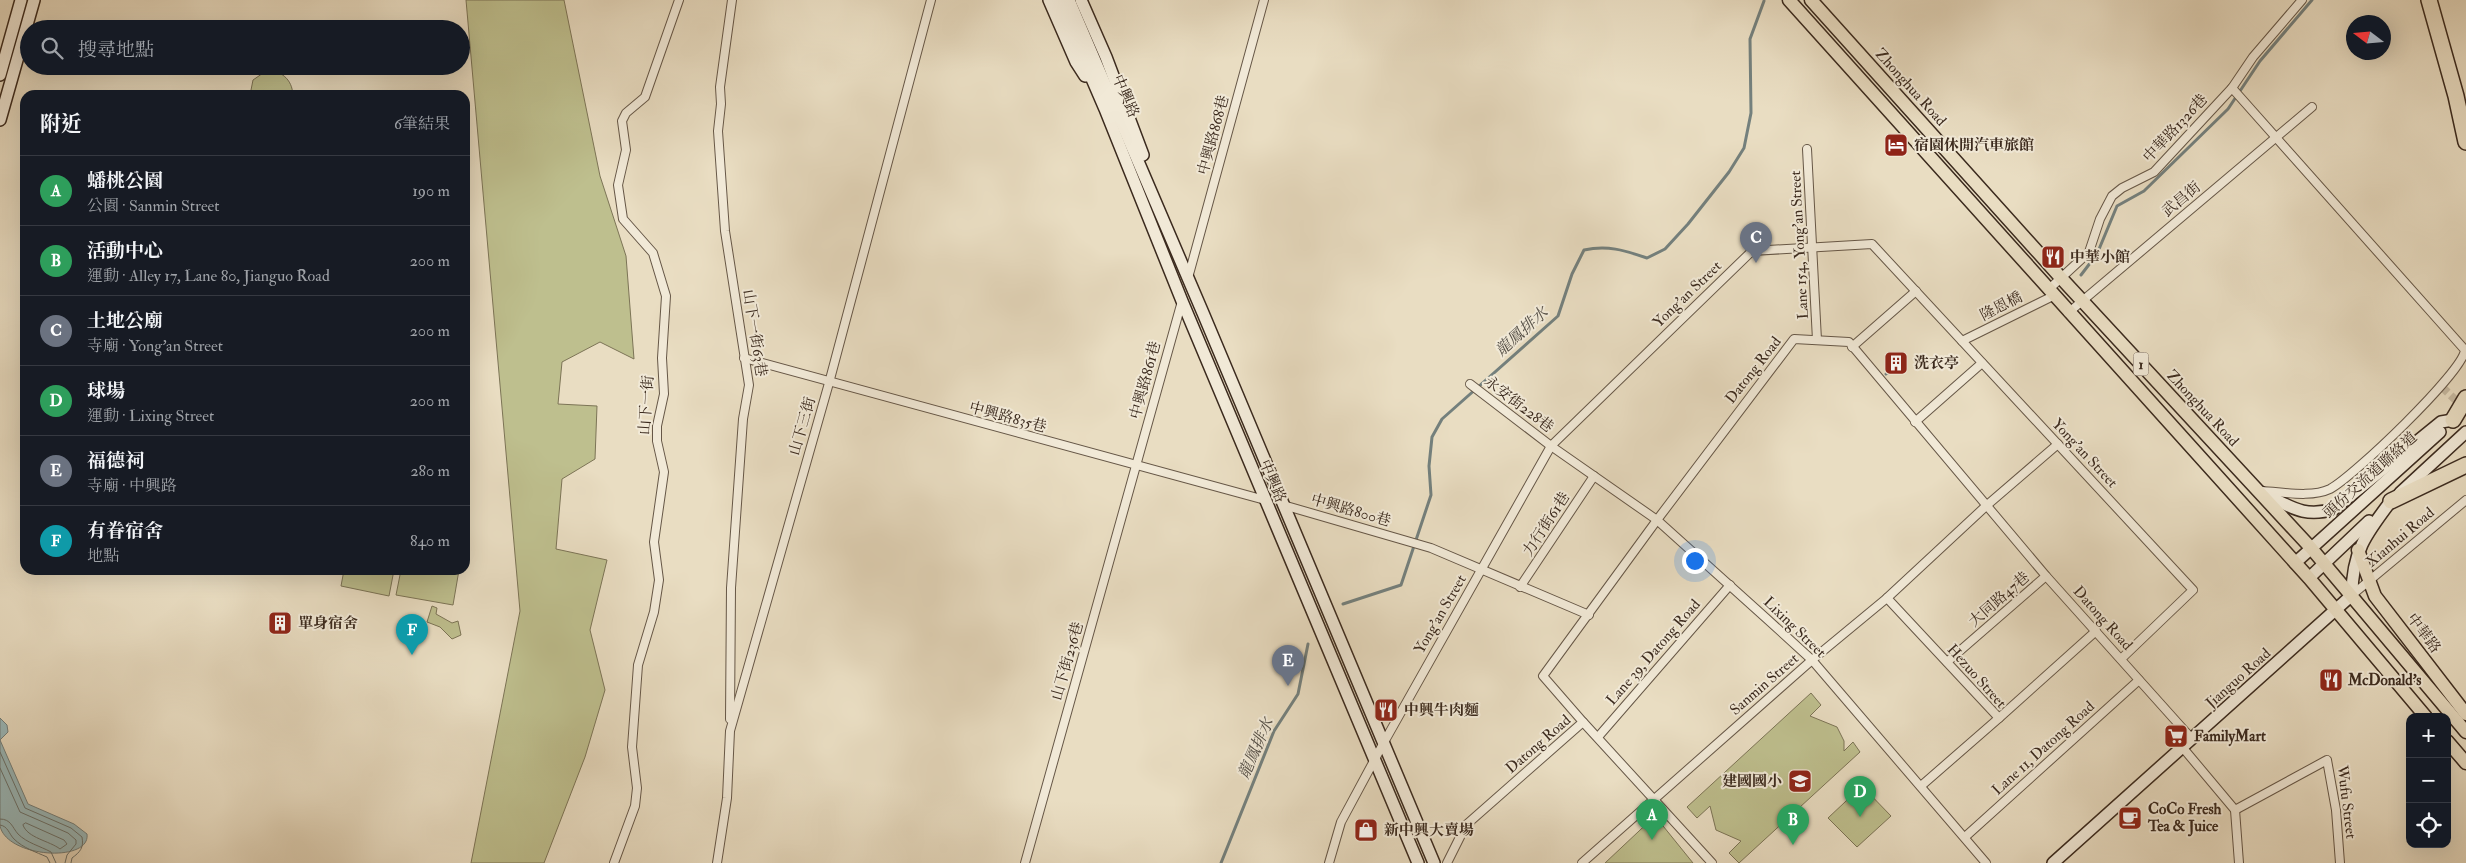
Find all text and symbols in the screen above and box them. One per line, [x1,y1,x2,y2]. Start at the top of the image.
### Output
north arrow [2346,15,2391,60]
search box [20,20,470,75]
icon: search [38,34,66,62]
text: 搜尋地點 [78,38,154,62]
street label: Zhonghua Road [1871,45,1951,130]
street label: 中興路 [1108,72,1143,121]
street label: 中華路1326巷 [2139,90,2212,166]
street label: 中興路868巷 [1194,93,1233,177]
text: 附近 [40,111,82,138]
text: 6筆結果 [394,114,450,134]
hotel icon: 宿園休閒汽車旅館 [1883,132,1909,158]
place label: 宿園休閒汽車旅館 [1914,136,2034,155]
text: 蟠桃公園 [87,169,163,193]
street label: Lane 154, Yong’an Street [1786,170,1813,320]
street label: 武昌街 [2158,178,2205,221]
text: A [51,181,61,201]
text: 190 m [412,181,450,201]
text: 公園 · Sanmin Street [87,196,219,216]
pin: C [1740,222,1772,263]
text: 活動中心 [87,239,163,263]
restaurant icon: 中華小館 [2040,244,2066,270]
place label: 中華小館 [2070,248,2130,267]
text: B [51,251,61,271]
text: 200 m [410,251,450,271]
street label: Yong’an Street [1649,257,1726,332]
text: 運動 · Alley 17, Lane 80, Jianguo Road [87,266,330,286]
street label: 山下一街63巷 [738,288,771,378]
street label: 隆恩橋 [1977,288,2026,325]
water label: 龍鳳排水 [1491,302,1554,361]
text: 土地公廟 [87,309,163,333]
text: C [50,321,62,341]
text: 200 m [410,321,450,341]
street label: Datong Road [1721,332,1786,408]
text: 寺廟 · Yong’an Street [87,336,223,356]
street label: 中興路861巷 [1126,339,1165,421]
building icon: 洗衣亭 [1883,350,1909,376]
road number: 1 [2134,352,2148,376]
place label: 洗衣亭 [1914,354,1959,373]
street label: Zhonghua Road [2162,366,2243,451]
street label: 永安街228巷 [1480,372,1557,437]
street label: 山下一街 [635,374,658,436]
text: 球場 [87,379,125,403]
text: D [49,391,63,411]
text: 200 m [410,391,450,411]
street label: 山下三街 [785,395,820,458]
street label: 中興路835巷 [967,398,1049,437]
text: 運動 · Lixing Street [87,406,214,426]
street label: Yong’an Street [2048,415,2122,492]
street label: 頭份交流道聯絡道 [2319,428,2421,523]
text: 福德祠 [87,449,144,473]
street label: 中興路 [1255,457,1290,506]
text: E [50,461,62,481]
text: 280 m [410,461,450,481]
text: 寺廟 · 中興路 [87,476,177,496]
street label: 力行街61巷 [1519,489,1574,560]
street label: 中興路800巷 [1309,490,1393,531]
street label: Xianhui Road [2362,503,2439,572]
text: 有眷宿舍 [87,519,163,543]
text: F [51,531,61,551]
text: 840 m [410,531,450,551]
text: 地點 [87,546,119,566]
your location [1682,548,1708,574]
street label: 大同路47巷 [1965,568,2034,631]
street label: Yong’an Street [1410,571,1471,657]
street label: Datong Road [2069,582,2137,655]
street label: Lixing Street [1759,593,1830,662]
street label: Lane 39, Datong Road [1602,595,1705,709]
building icon: 單身宿舍 [267,610,293,636]
street label: 中華路 [2402,610,2445,657]
place label: 單身宿舍 [298,614,358,633]
pin: F [396,614,428,655]
street label: 山下街236巷 [1047,620,1088,703]
street label: Hezuo Street [1943,640,2011,712]
street label: Jianguo Road [2201,644,2276,714]
pin: E [1272,645,1304,686]
street label: Sanmin Street [1726,649,1803,719]
restaurant icon: McDonald's [2318,667,2344,693]
place label: McDonald's [2347,671,2421,690]
restaurant icon: 中興牛肉麵 [1373,697,1399,723]
street label: Lane 11, Datong Road [1988,697,2099,799]
place label: 中興牛肉麵 [1404,701,1479,720]
street label: Datong Road [1502,711,1575,778]
water label: 龍鳳排水 [1234,713,1279,782]
map controls [2406,713,2451,848]
button: + [2406,713,2451,758]
supermarket icon: FamilyMart [2163,723,2189,749]
place label: FamilyMart [2194,727,2266,747]
button: − [2406,758,2451,803]
street label: Wufu Street [2332,763,2360,840]
school or university icon: 建國國小 [1787,768,1813,794]
place label: 建國國小 [1722,772,1782,791]
pin: D [1844,776,1876,817]
pin: A [1636,799,1668,840]
place label: CoCo Fresh Tea & Juice [2147,800,2222,837]
button: locate [2406,803,2451,848]
pin: B [1777,804,1809,845]
cafe icon: CoCo Fresh Tea & Juice [2117,805,2143,831]
shop icon: 新中興大賣場 [1353,817,1379,843]
place label: 新中興大賣場 [1384,821,1474,840]

